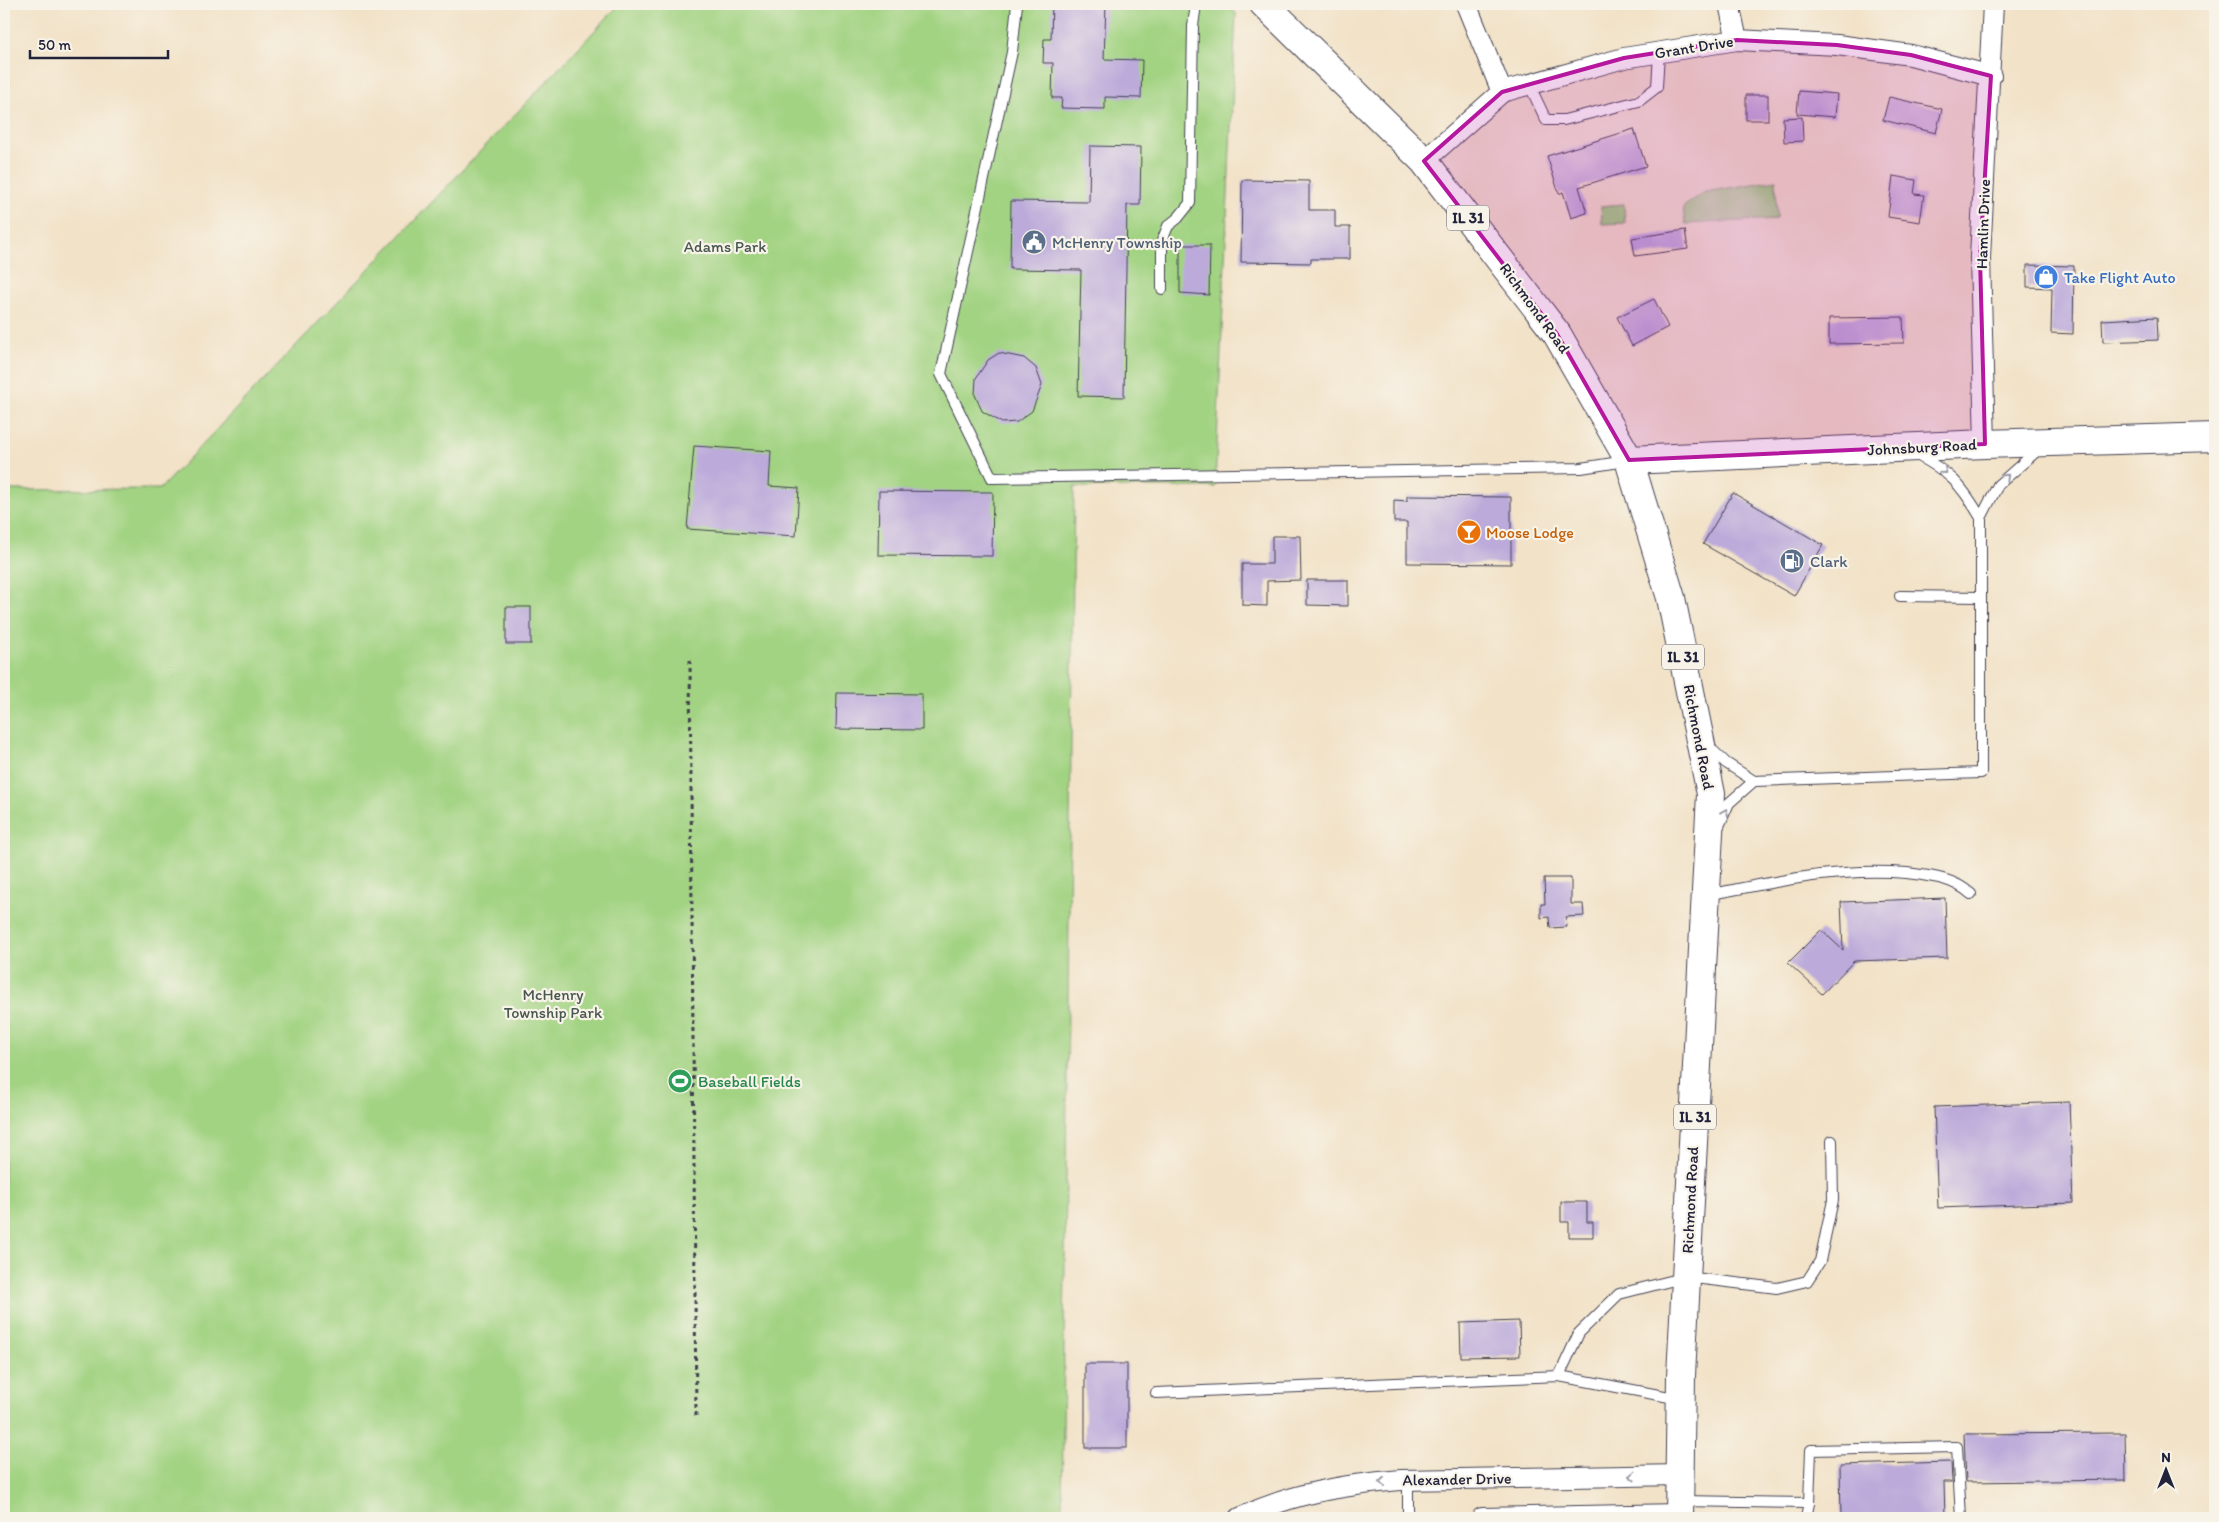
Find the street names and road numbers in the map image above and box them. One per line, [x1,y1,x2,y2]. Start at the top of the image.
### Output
street label: Grant Drive [1653,31,1735,63]
street label: Hamlin Drive [1972,179,1994,269]
road number: IL 31 [1447,206,1489,230]
street label: Richmond Road [1496,259,1574,357]
street label: Johnsburg Road [1867,435,1978,459]
road number: IL 31 [1662,644,1704,670]
street label: Richmond Road [1679,683,1719,792]
road number: IL 31 [1674,1104,1716,1130]
street label: Richmond Road [1678,1146,1702,1254]
street label: Alexander Drive [1402,1469,1512,1489]

